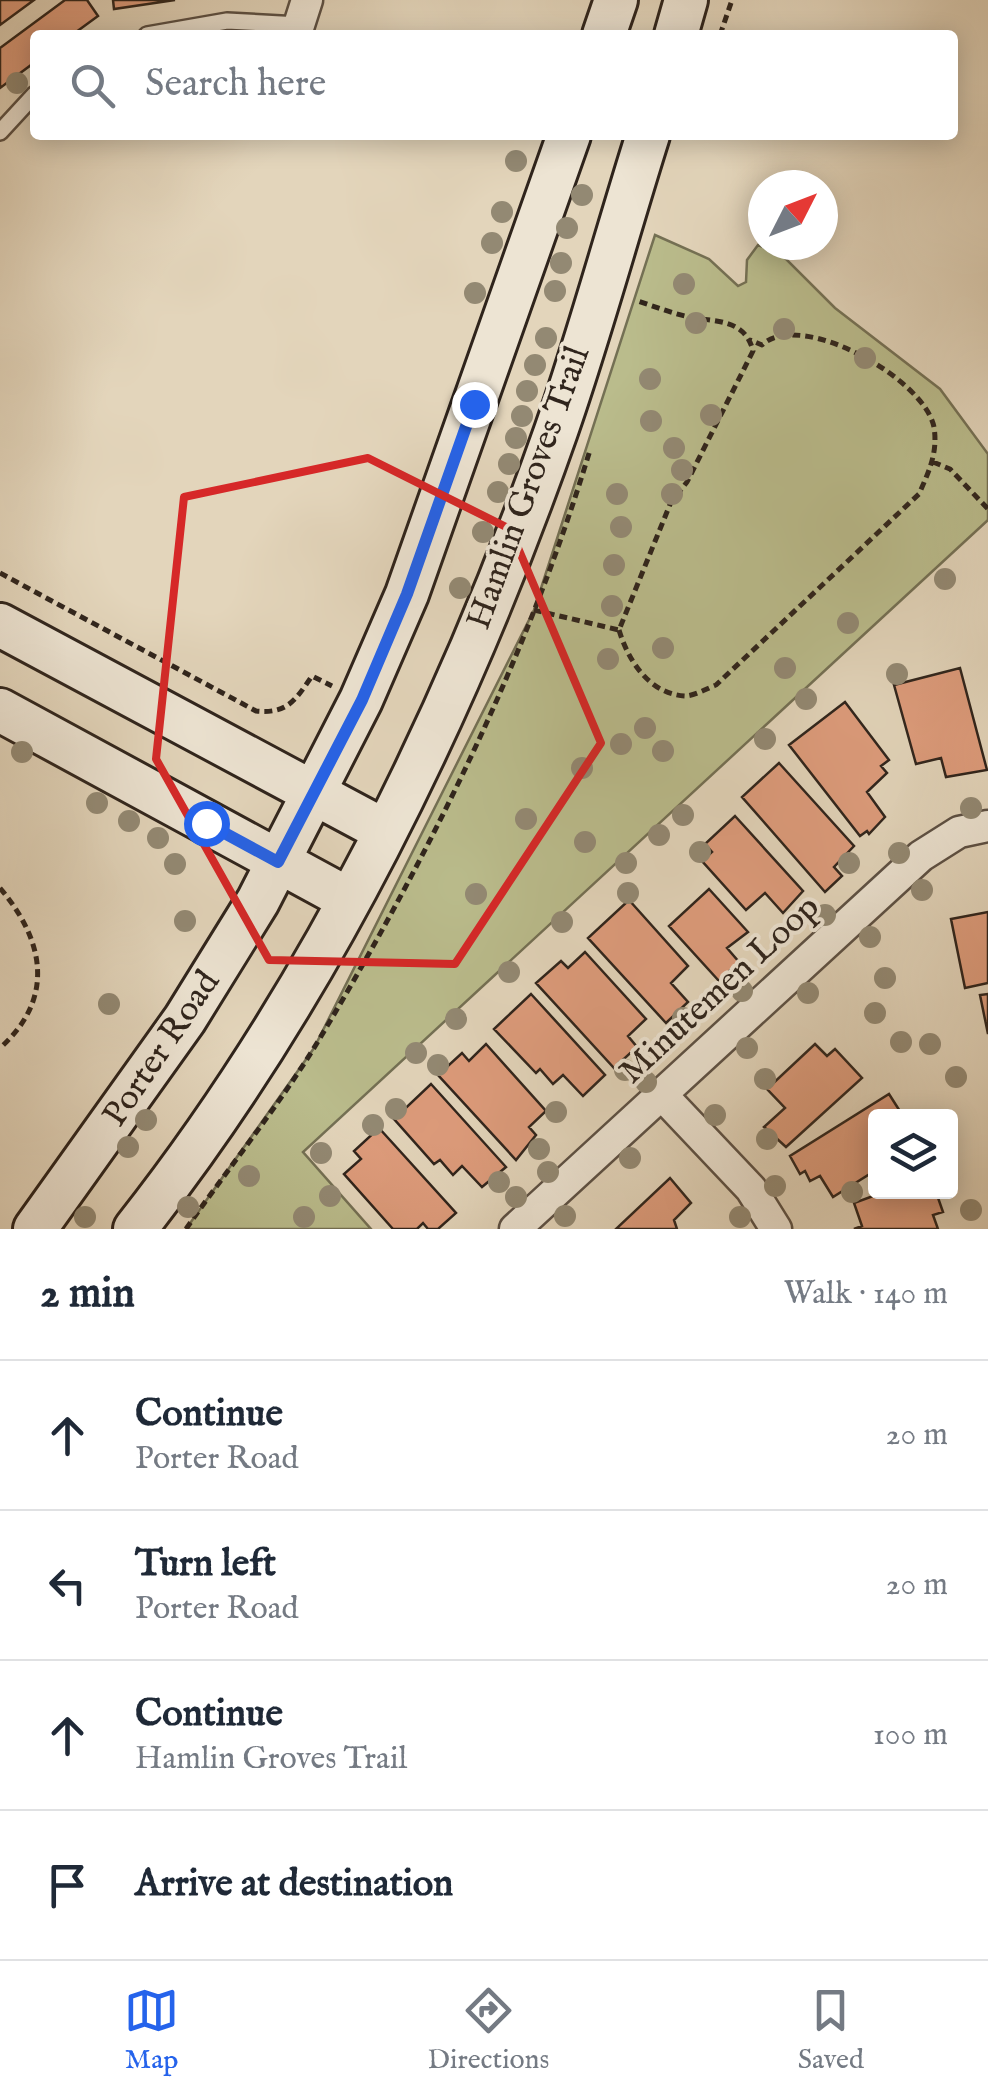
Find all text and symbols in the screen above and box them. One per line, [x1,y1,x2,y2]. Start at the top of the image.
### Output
search box [30,30,958,140]
icon: search [65,58,120,113]
text: Search here [145,61,326,109]
north arrow [748,170,838,260]
street label: Hamlin Groves Trail [457,340,601,636]
route end [452,382,498,428]
route start [184,801,230,847]
street label: Minutemen Loop [610,886,830,1094]
street label: Porter Road [93,962,231,1136]
map controls [868,1109,958,1199]
button: layers [868,1109,958,1199]
text: 2 min [40,1268,135,1321]
text: Walk · 140 m [784,1274,948,1315]
text: Continue [135,1391,283,1439]
icon: ahead [40,1408,95,1463]
text: 20 m [886,1415,948,1456]
text: Porter Road [135,1439,299,1480]
text: Turn left [135,1541,276,1589]
icon: left [40,1558,95,1613]
text: 20 m [886,1565,948,1606]
text: Porter Road [135,1589,299,1630]
text: Continue [135,1691,283,1739]
icon: ahead [40,1708,95,1763]
text: 100 m [873,1715,948,1756]
text: Hamlin Groves Trail [135,1739,407,1780]
icon: arrive [40,1858,95,1913]
text: Arrive at destination [135,1861,453,1909]
tab: Map [124,1983,179,2078]
tab: Directions [427,1983,549,2078]
tab: Saved [798,1983,864,2078]

